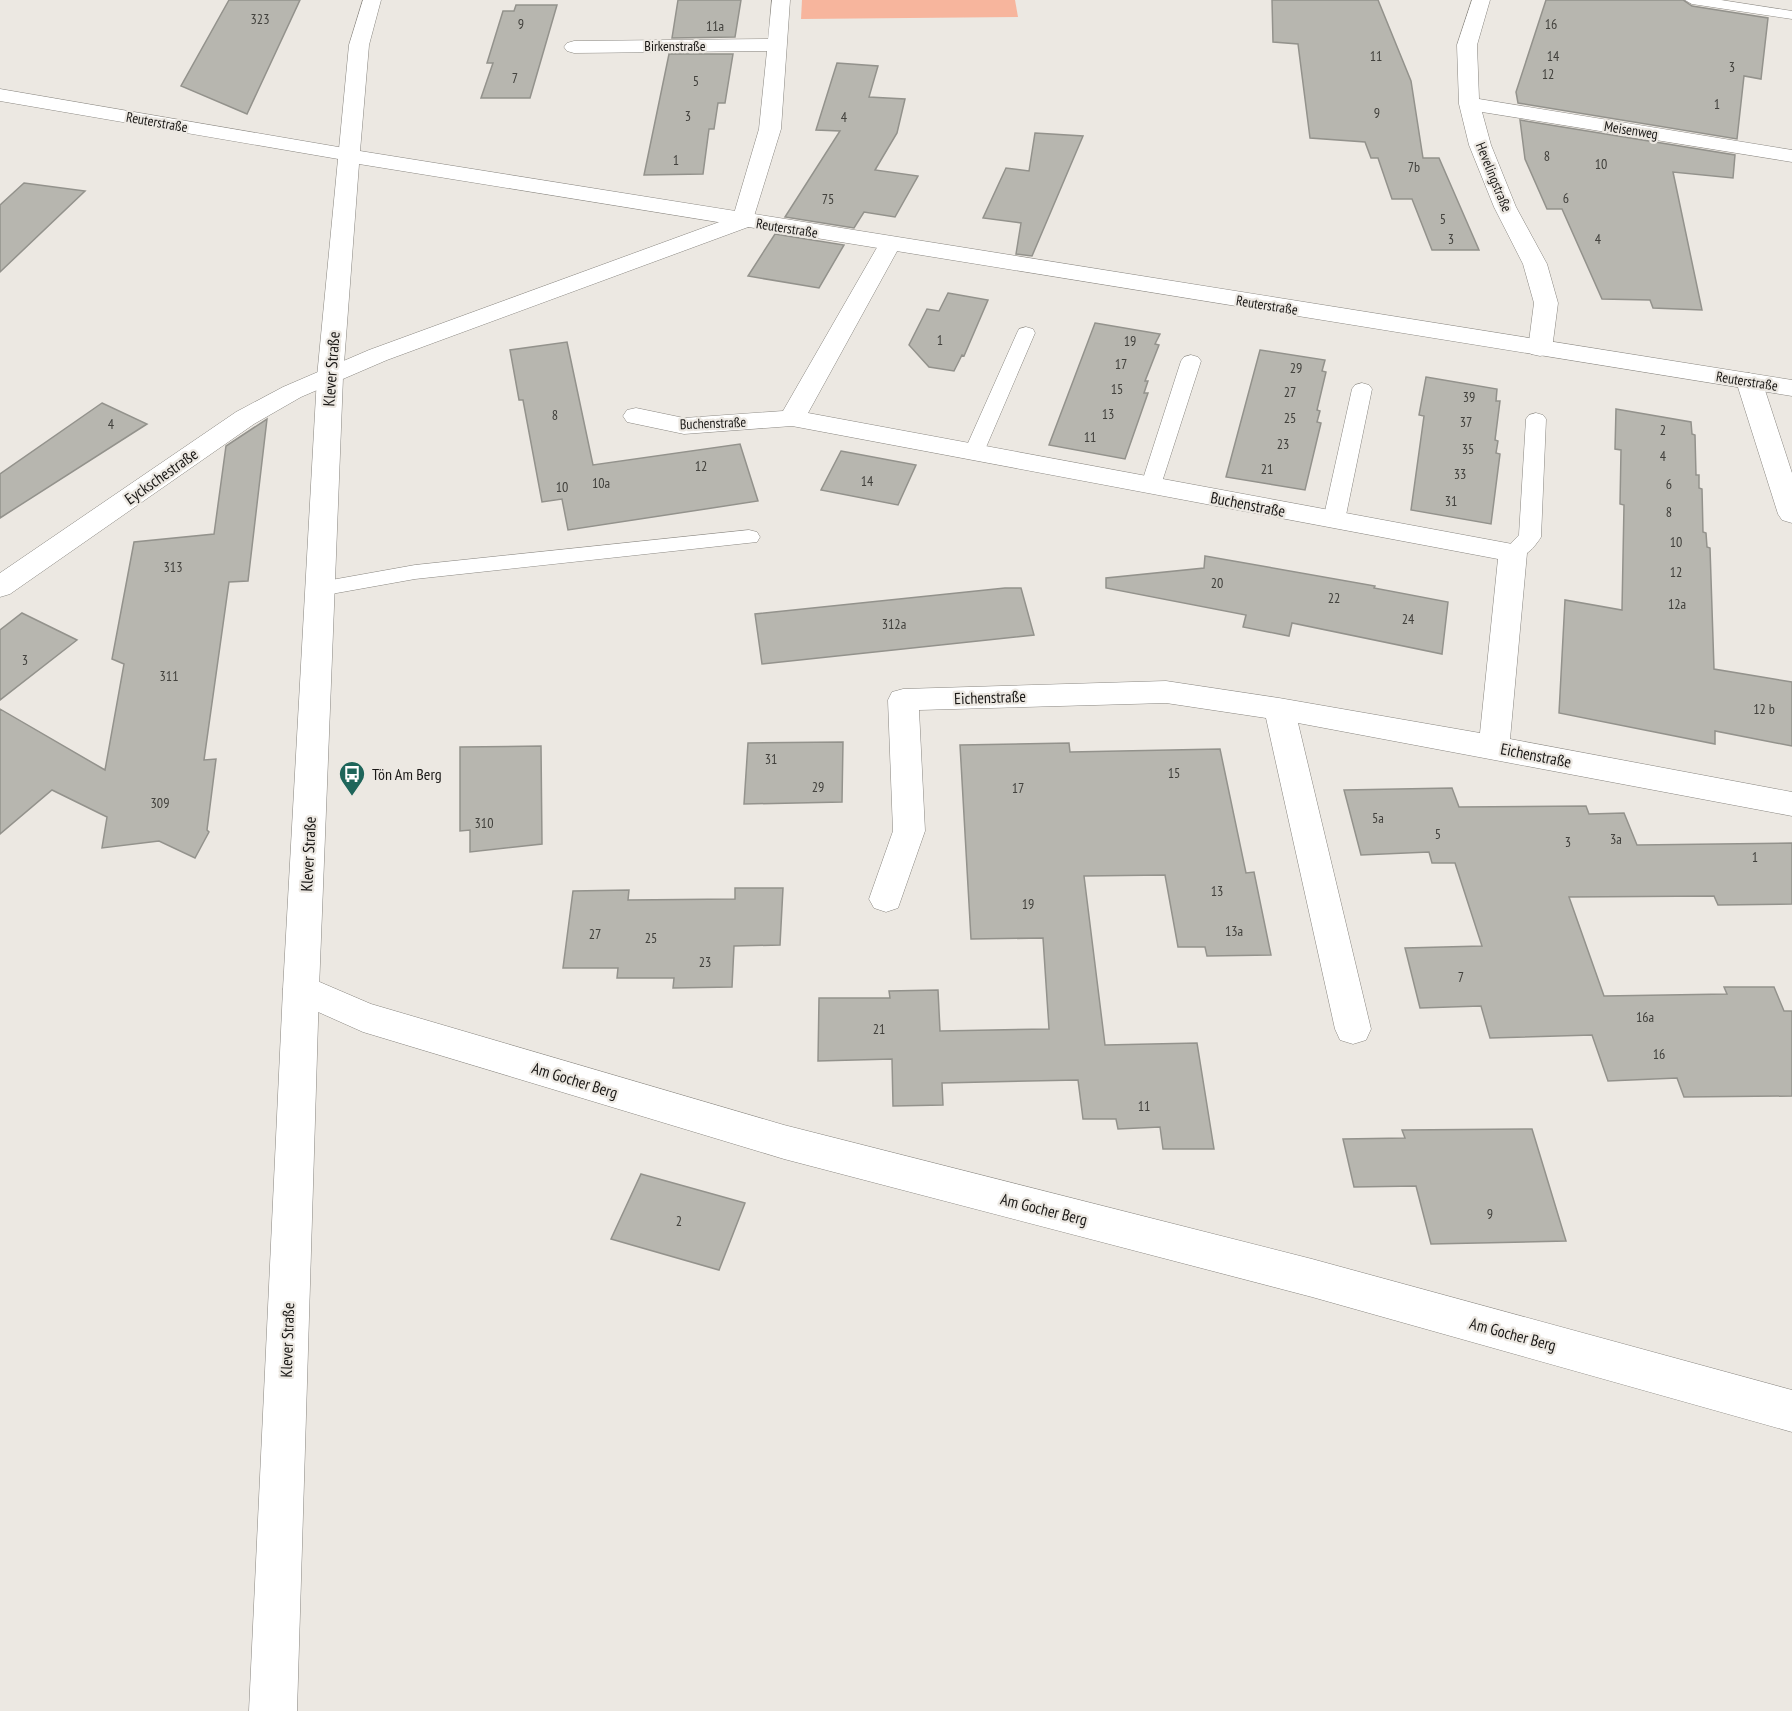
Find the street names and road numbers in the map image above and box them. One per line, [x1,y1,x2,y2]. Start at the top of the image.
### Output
street label: Birkenstraße [644,37,706,55]
street label: Reuterstraße [125,108,189,136]
street label: Meisenweg [1603,117,1659,143]
street label: Hevelingstraße [1472,140,1516,215]
street label: Reuterstraße [755,214,819,242]
street label: Reuterstraße [1235,291,1299,319]
street label: Klever Straße [318,331,344,407]
street label: Reuterstraße [1715,367,1779,395]
street label: Buchenstraße [680,413,747,433]
street label: Eyckschestraße [121,444,201,508]
street label: Buchenstraße [1209,487,1287,521]
street label: Eichenstraße [954,686,1026,708]
street label: Eichenstraße [1499,738,1573,772]
street label: Klever Straße [296,816,320,892]
street label: Am Gocher Berg [530,1057,620,1103]
street label: Am Gocher Berg [999,1189,1089,1229]
street label: Klever Straße [276,1302,298,1378]
street label: Am Gocher Berg [1468,1313,1558,1355]

